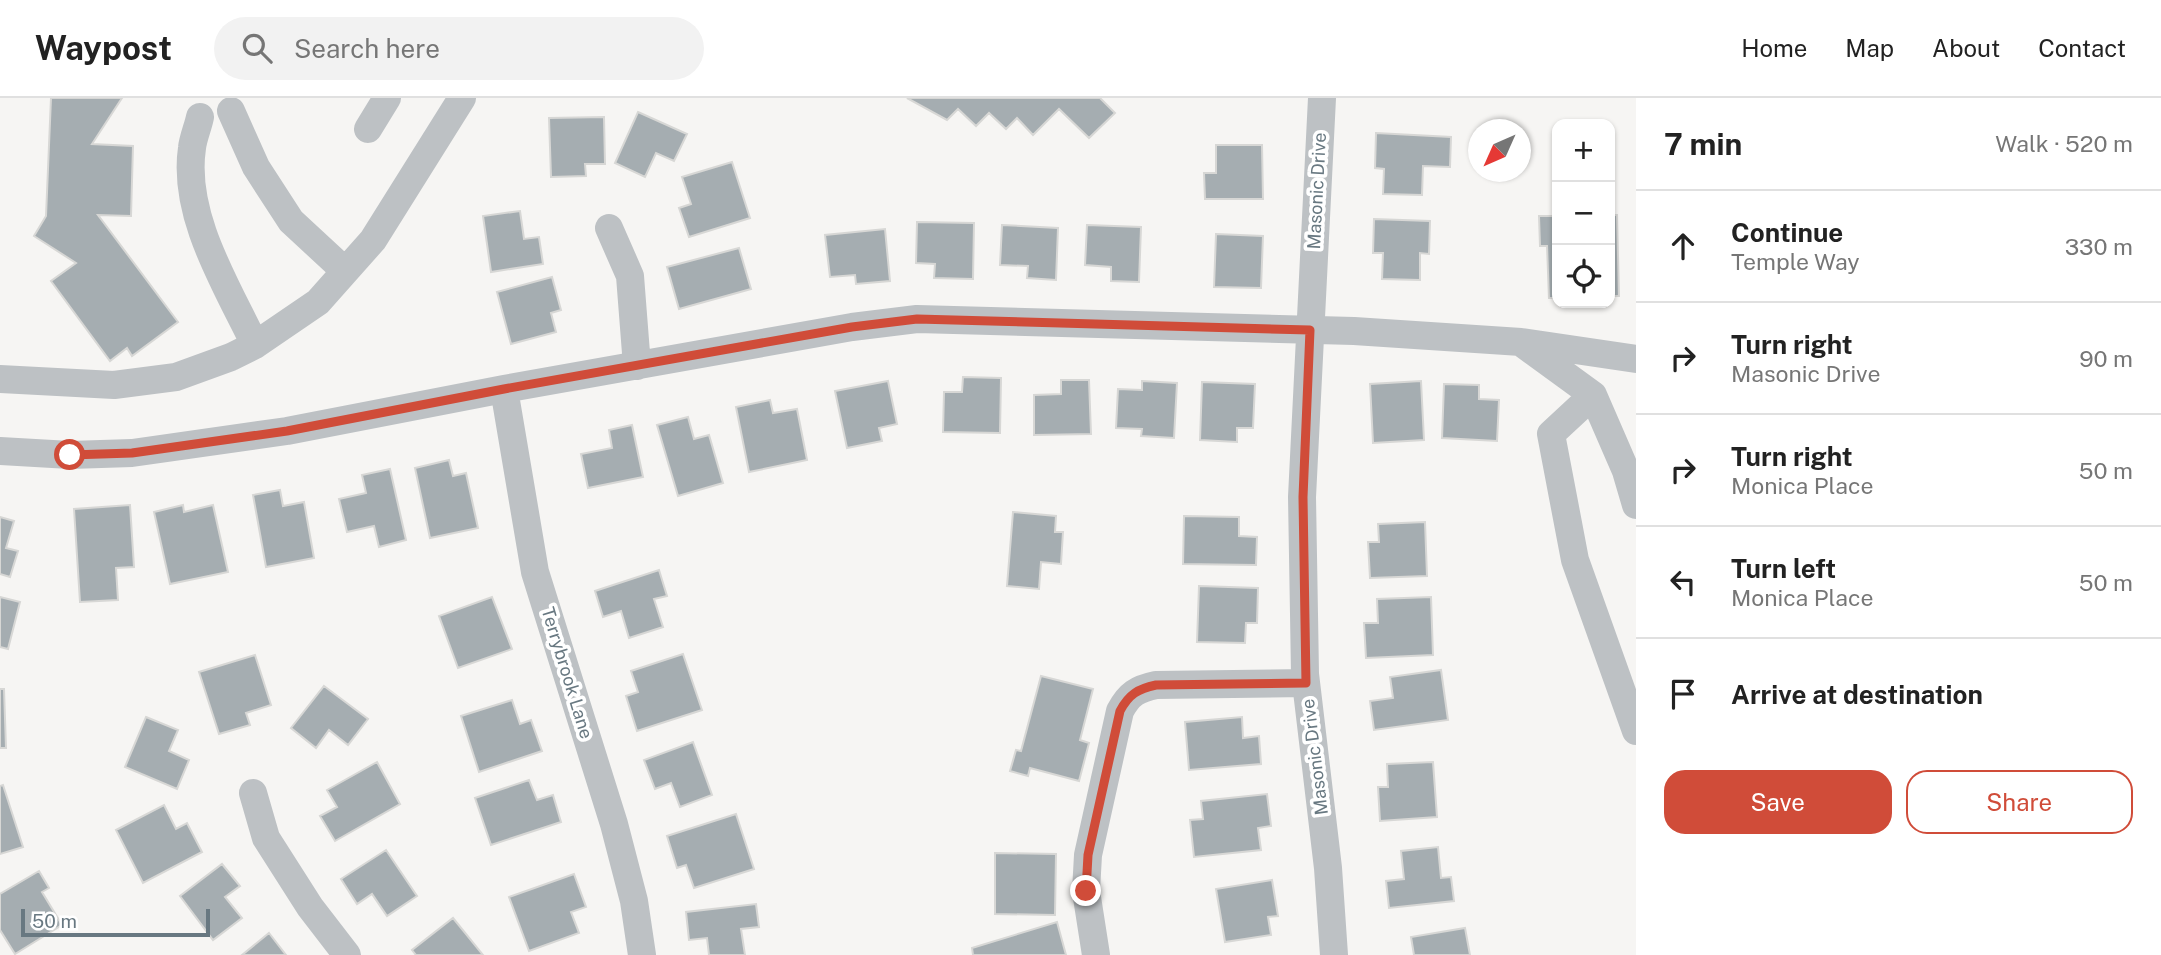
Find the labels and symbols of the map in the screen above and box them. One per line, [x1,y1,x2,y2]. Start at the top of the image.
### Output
north arrow [1468,119,1531,182]
street label: Masonic Drive [1303,132,1330,250]
route start [54,439,85,470]
street label: Terrybrook Lane [537,604,598,741]
street label: Masonic Drive [1297,698,1332,816]
route end [1070,875,1101,906]
scale bar [21,906,210,938]

